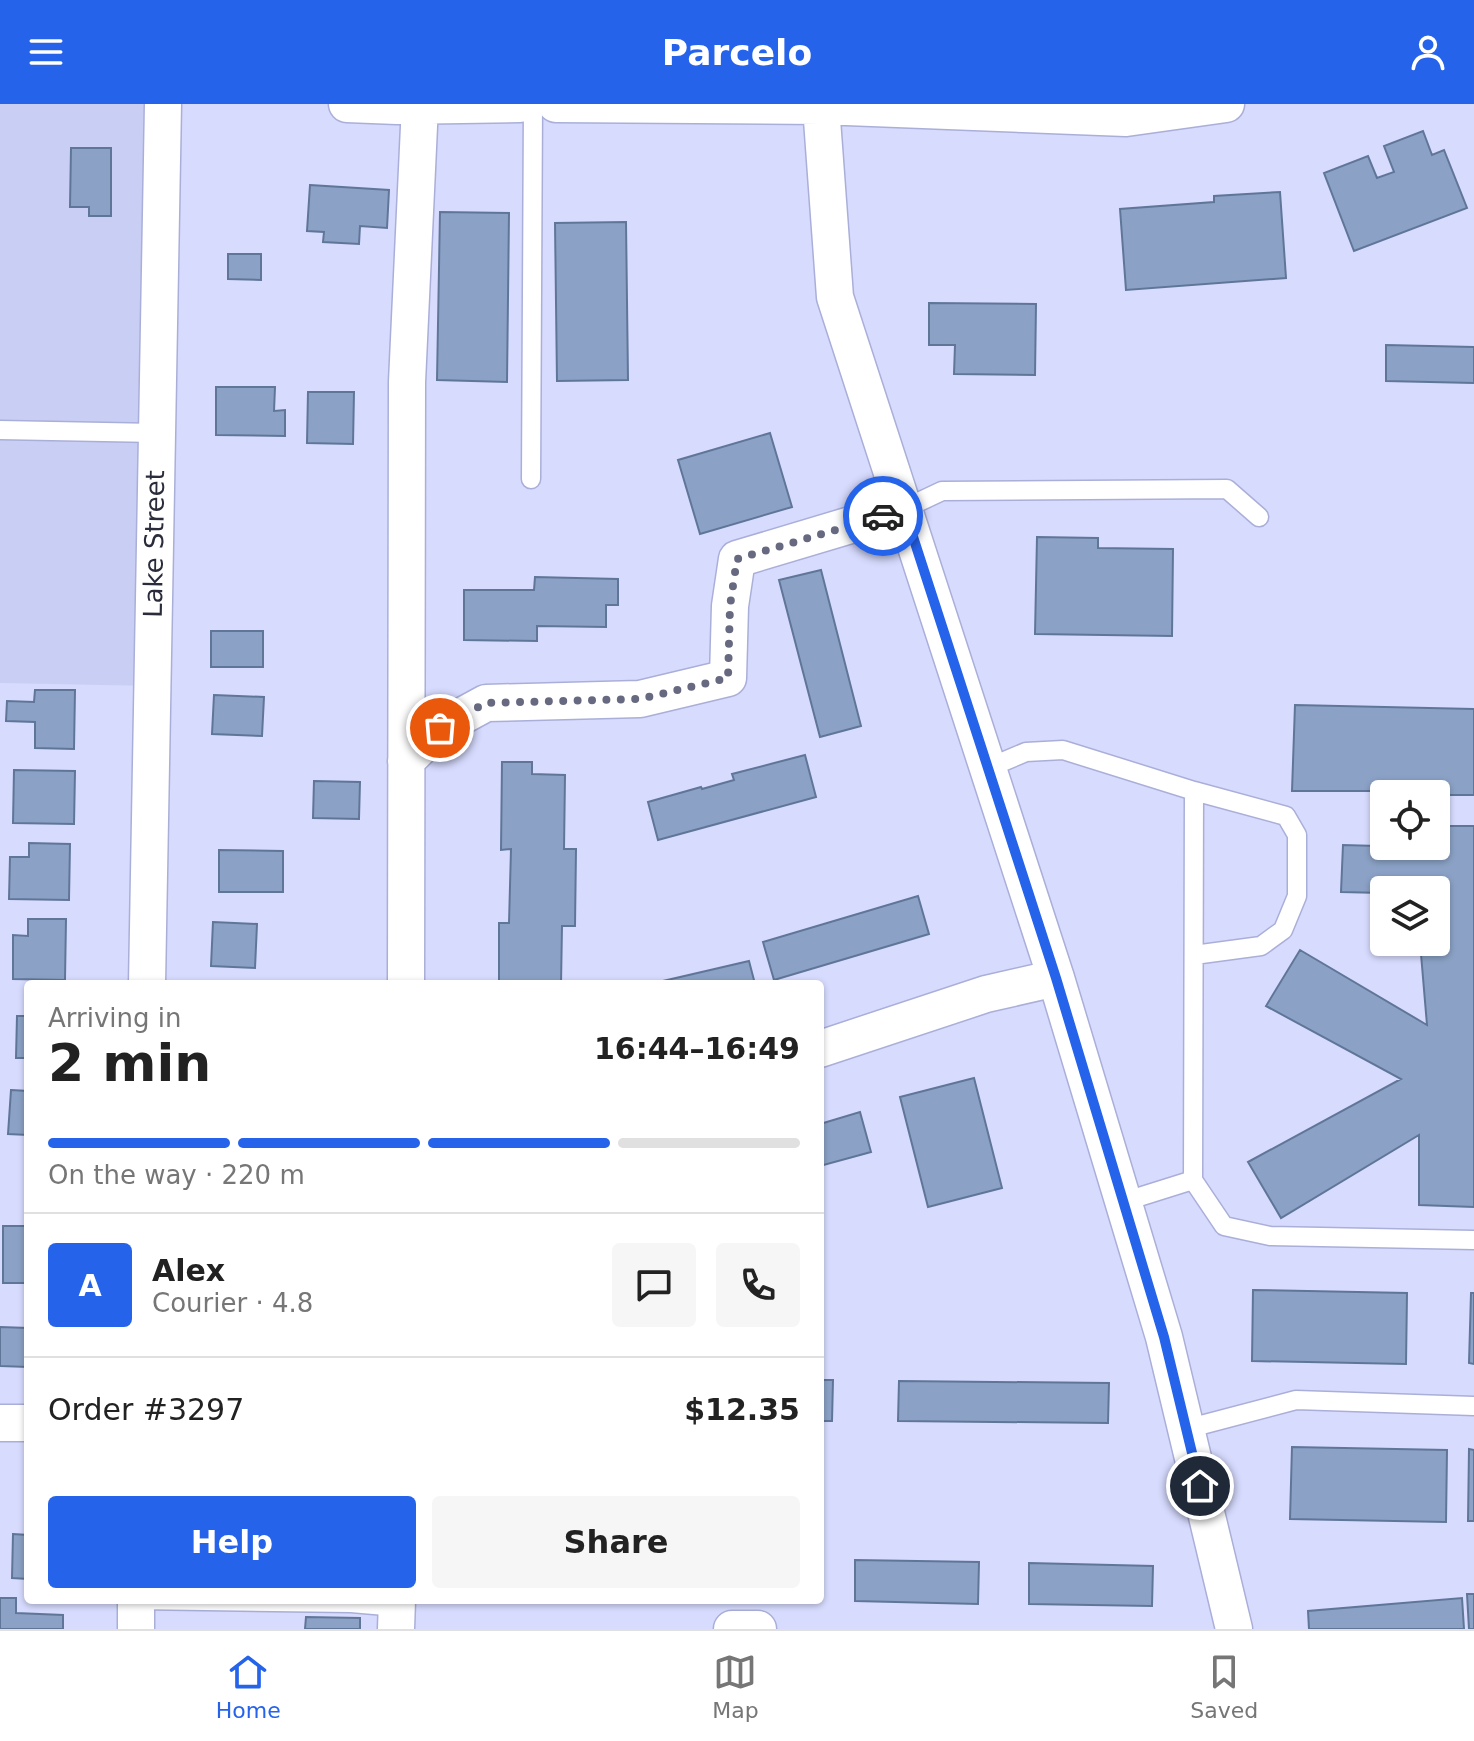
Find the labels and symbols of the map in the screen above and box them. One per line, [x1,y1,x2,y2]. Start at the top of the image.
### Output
street label: Lake Street [138,470,170,618]
courier [843,476,923,556]
pin [406,694,474,762]
pin [1166,1452,1234,1520]

